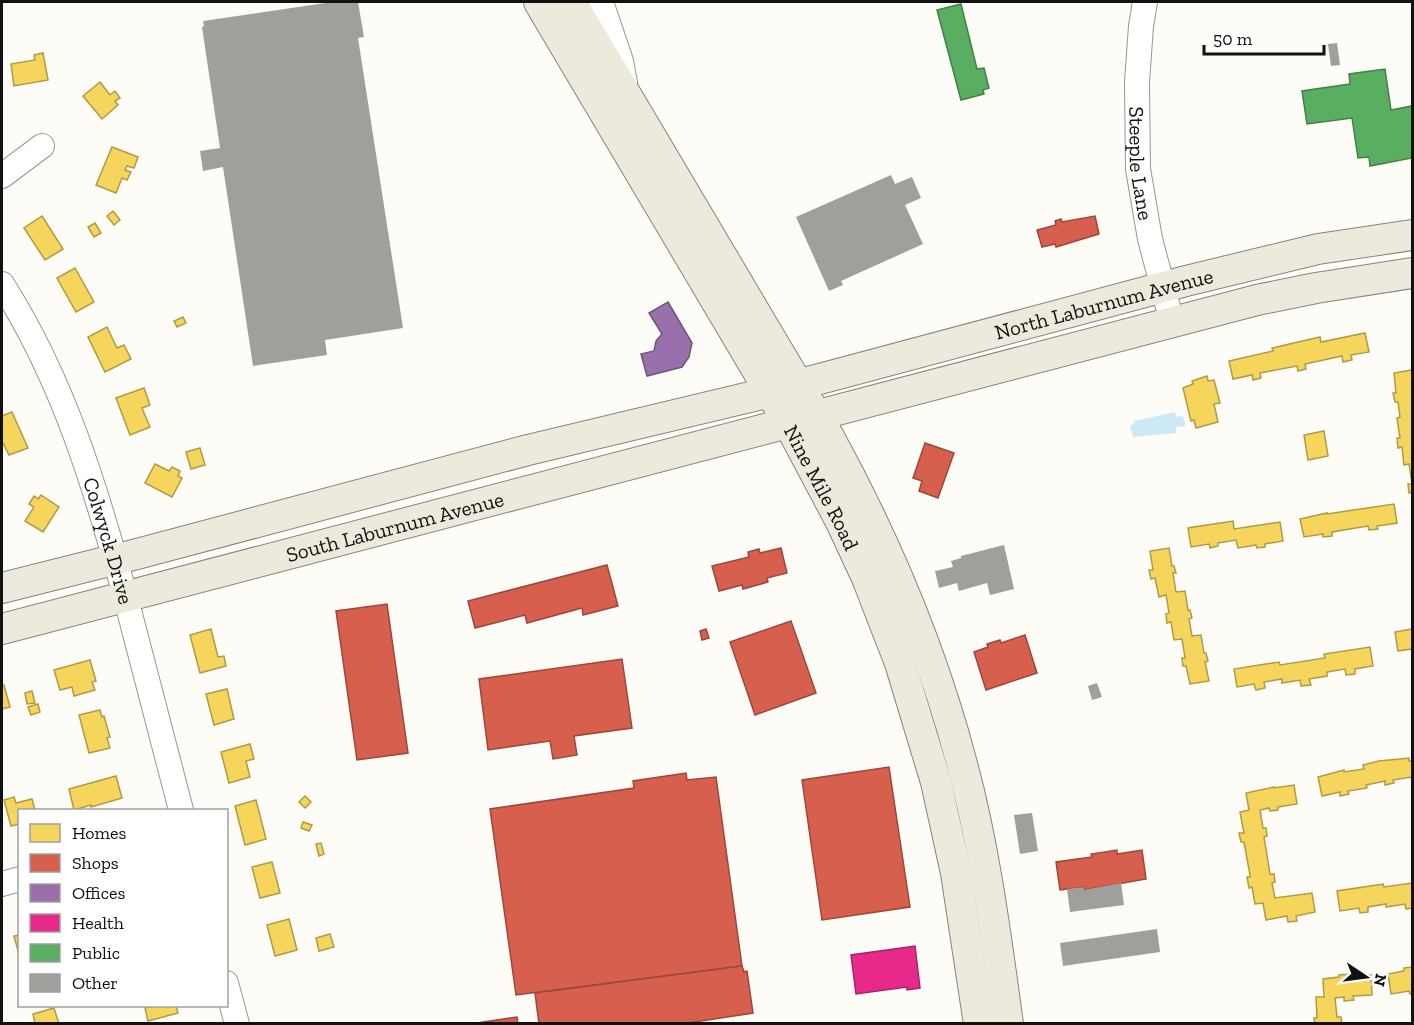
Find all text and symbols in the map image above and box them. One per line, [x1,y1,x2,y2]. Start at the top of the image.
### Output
scale bar [1204,18,1324,56]
text: 50 m [1213,28,1253,50]
street label: Steeple Lane [1125,106,1159,222]
street label: North Laburnum Avenue [992,262,1216,344]
street label: Nine Mile Road [779,421,865,554]
street label: Colwyck Drive [78,474,139,607]
street label: South Laburnum Avenue [283,486,506,567]
legend [18,809,228,1007]
text: Homes [72,822,126,844]
text: Shops [72,852,119,874]
text: Offices [72,882,125,904]
text: Health [72,912,124,934]
text: Public [72,942,120,964]
north arrow [1336,947,1396,1007]
text: Other [72,972,118,994]
text: N [1370,972,1391,988]

